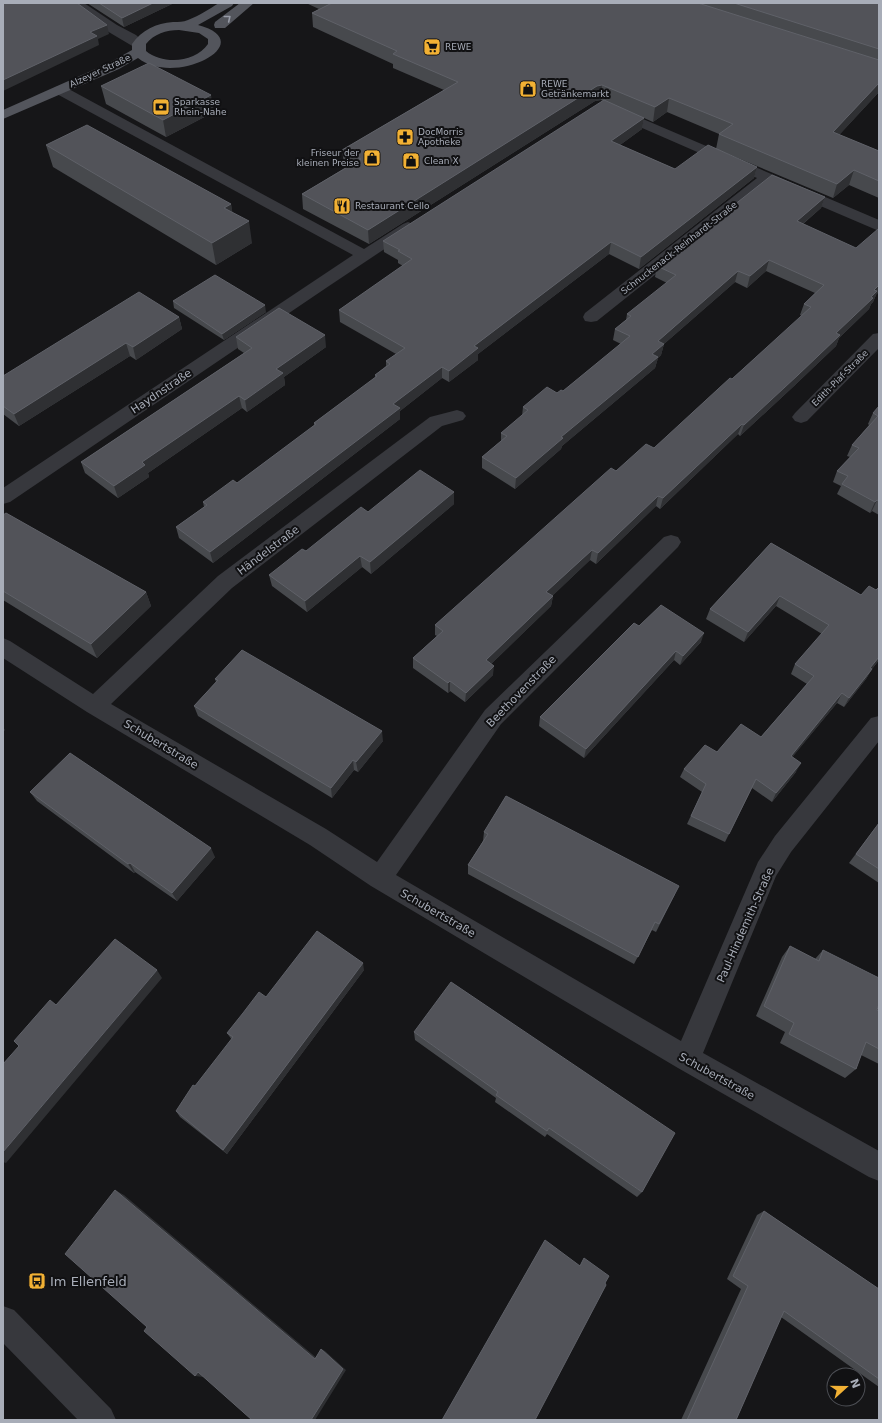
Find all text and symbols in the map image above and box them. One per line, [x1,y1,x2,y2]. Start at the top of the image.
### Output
one-way arrow [224,16,231,23]
supermarket icon: REWE [422,37,442,57]
place label: REWE [445,42,472,52]
street label: Alzeyer Straße [68,52,132,89]
shop icon: REWE Getränkemarkt [518,79,538,99]
place label: REWE Getränkemarkt [541,79,610,99]
bank icon: Sparkasse Rhein-Nahe [151,97,171,117]
place label: Sparkasse Rhein-Nahe [174,97,227,117]
pharmacy icon: DocMorris Apotheke [395,127,415,147]
place label: DocMorris Apotheke [418,127,463,147]
place label: Friseur der kleinen Preise [296,148,359,168]
shop icon: Friseur der kleinen Preise [362,148,382,168]
shop icon: Clean X [401,151,421,171]
place label: Clean X [424,156,459,166]
restaurant icon: Restaurant Cello [332,196,352,216]
street label: Schnuckenack-Reinhardt-Straße [619,199,739,296]
place label: Restaurant Cello [355,201,430,211]
street label: Edith-Piaf-Straße [810,348,870,408]
street label: Haydnstraße [128,366,194,417]
street label: Händelstraße [235,523,302,578]
street label: Beethovenstraße [484,653,559,730]
street label: Schubertstraße [121,717,201,772]
street label: Paul-Hindemith-Straße [714,866,777,985]
street label: Schubertstraße [398,887,478,940]
street label: Schubertstraße [677,1050,757,1103]
bus stop icon: Im Ellenfeld [27,1271,47,1291]
place label: Im Ellenfeld [50,1274,127,1289]
north arrow [826,1367,866,1407]
text: N [847,1377,863,1390]

